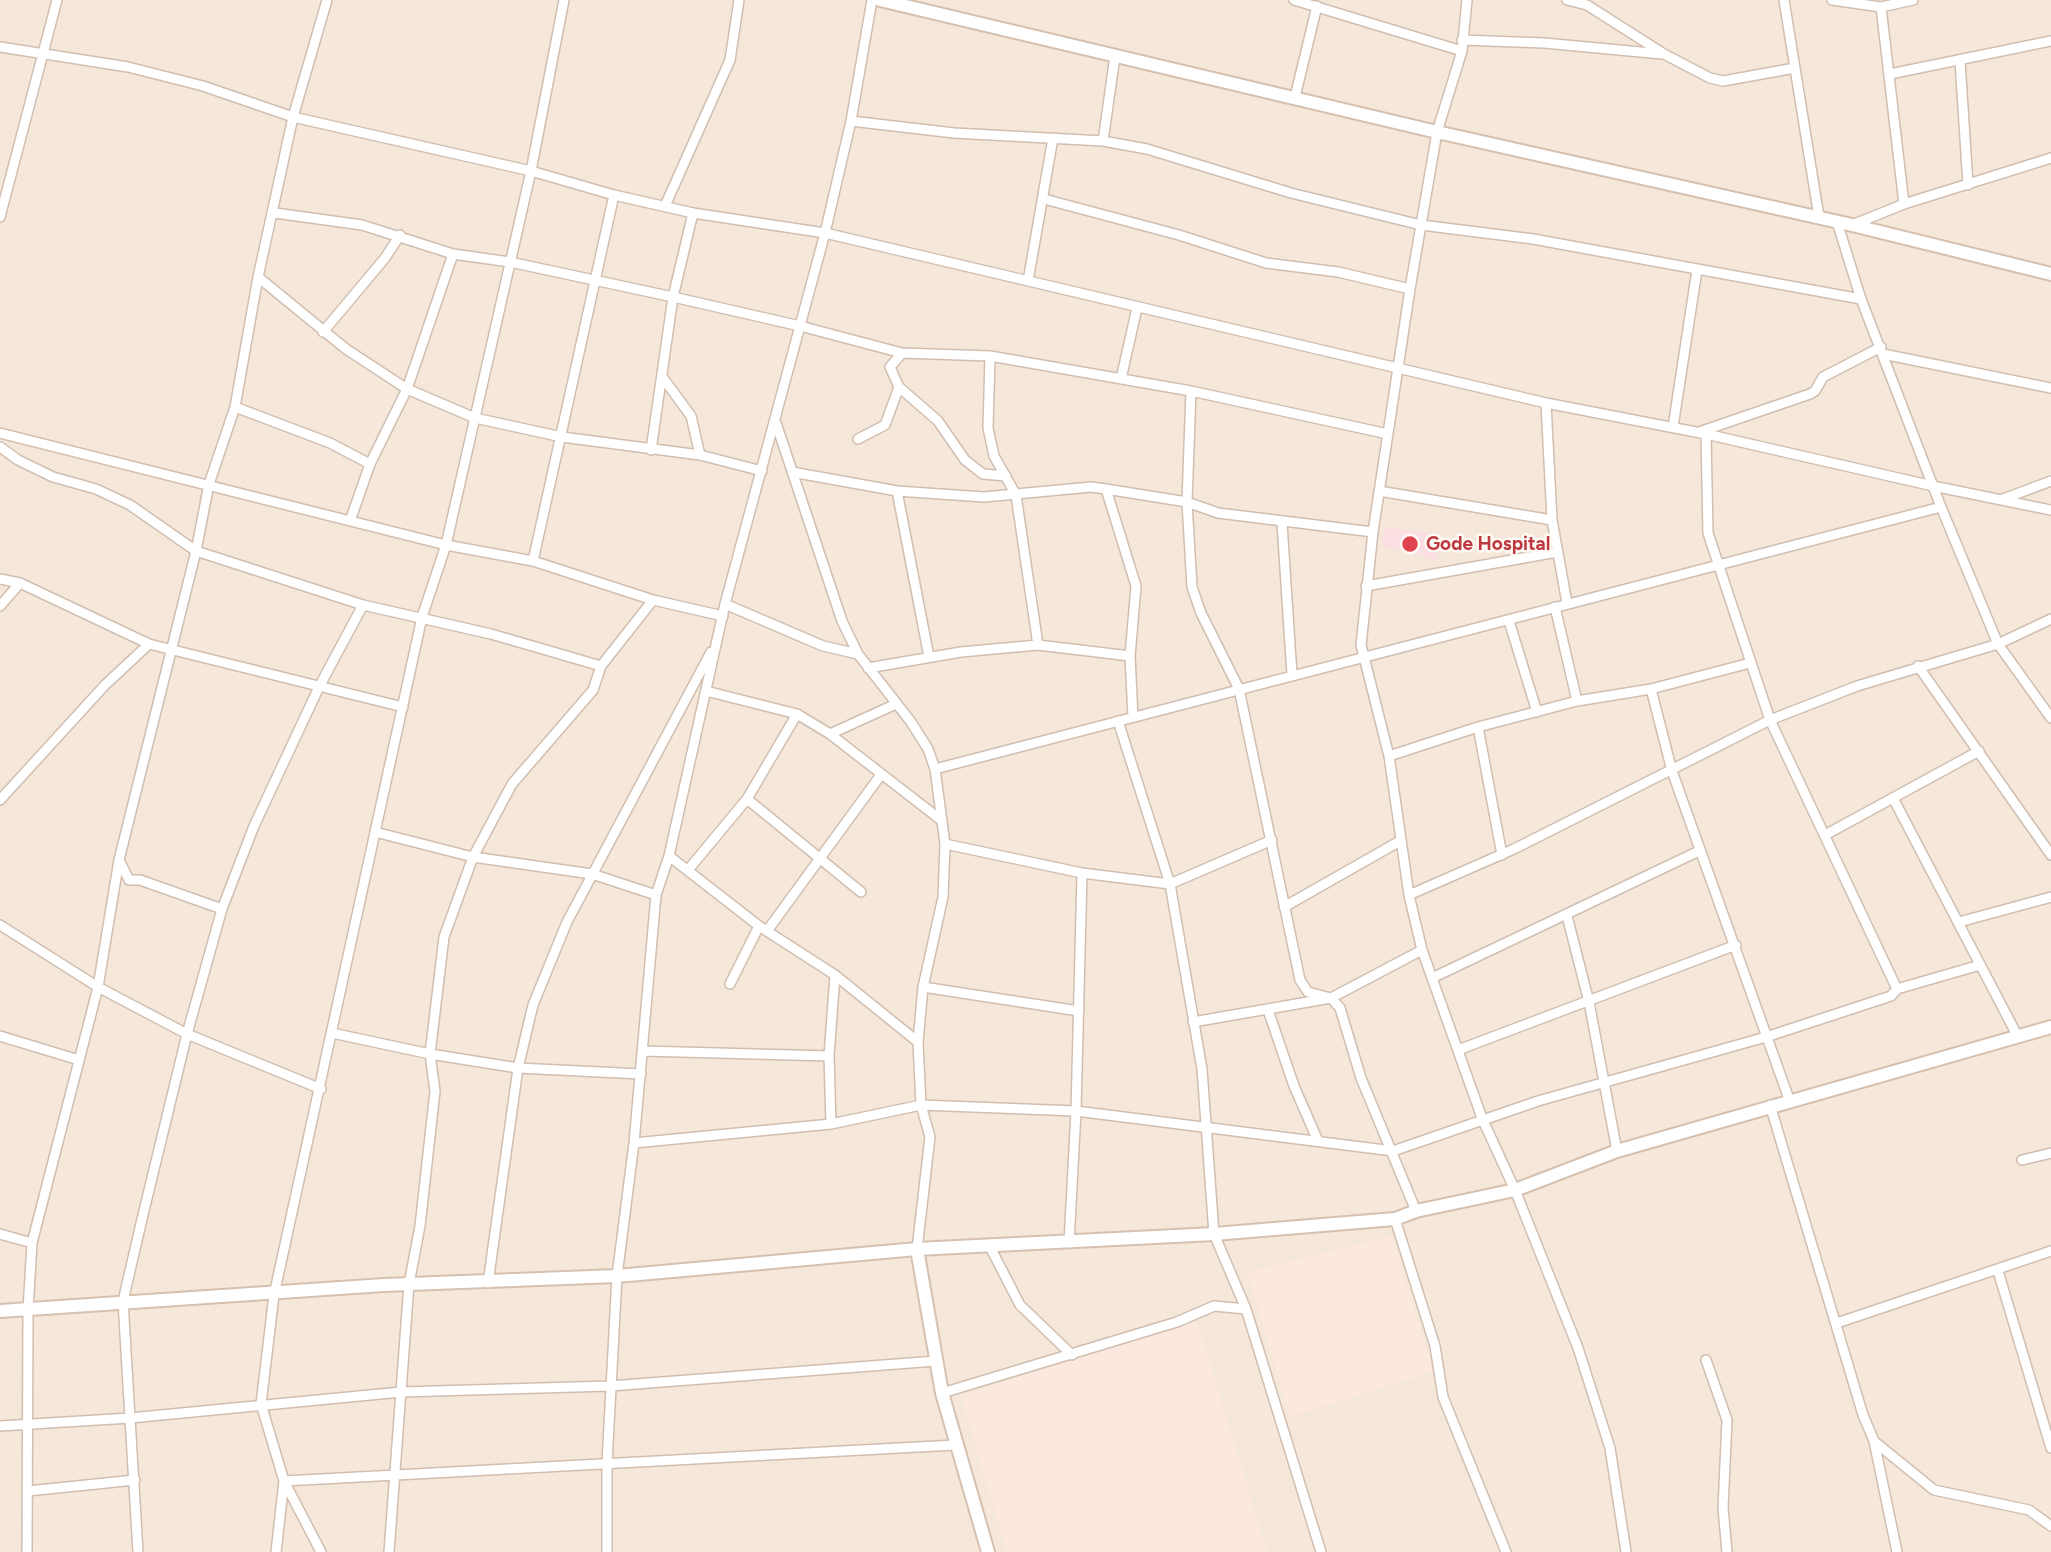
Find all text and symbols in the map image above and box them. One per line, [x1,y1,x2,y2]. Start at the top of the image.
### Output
place label: Gode Hospital [1426,533,1550,555]
marker: Gode Hospital [1400,534,1420,554]

